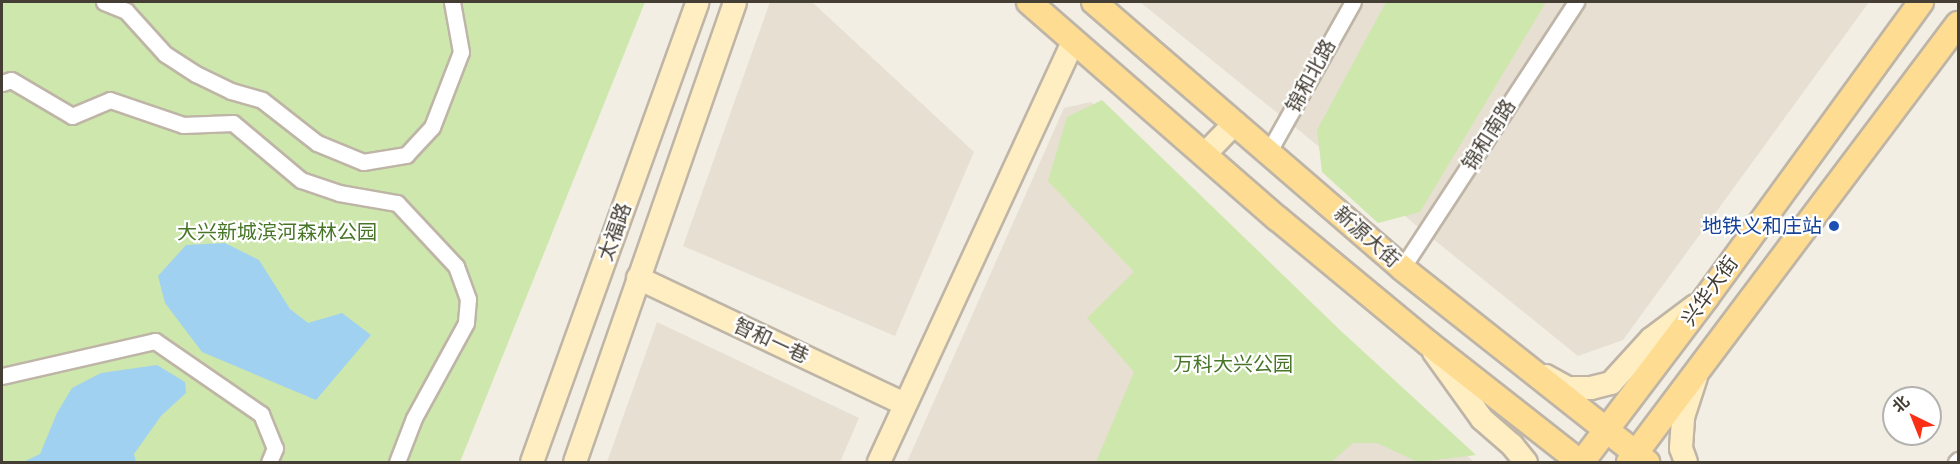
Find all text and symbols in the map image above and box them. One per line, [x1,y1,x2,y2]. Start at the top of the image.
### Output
street label: 锦和北路 [1281,35,1341,117]
street label: 锦和南路 [1457,95,1521,175]
street label: 太福路 [593,200,637,264]
street label: 新源大街 [1329,202,1405,272]
place label: 地铁义和庄站 [1702,214,1822,238]
marker: 地铁义和庄站 [1827,219,1841,233]
park label: 大兴新城滨河森林公园 [177,220,377,244]
street label: 兴华大街 [1677,252,1743,330]
street label: 智和一巷 [730,313,812,369]
park label: 万科大兴公园 [1173,352,1293,376]
north arrow [1882,386,1942,446]
text: 北 [1888,392,1913,416]

